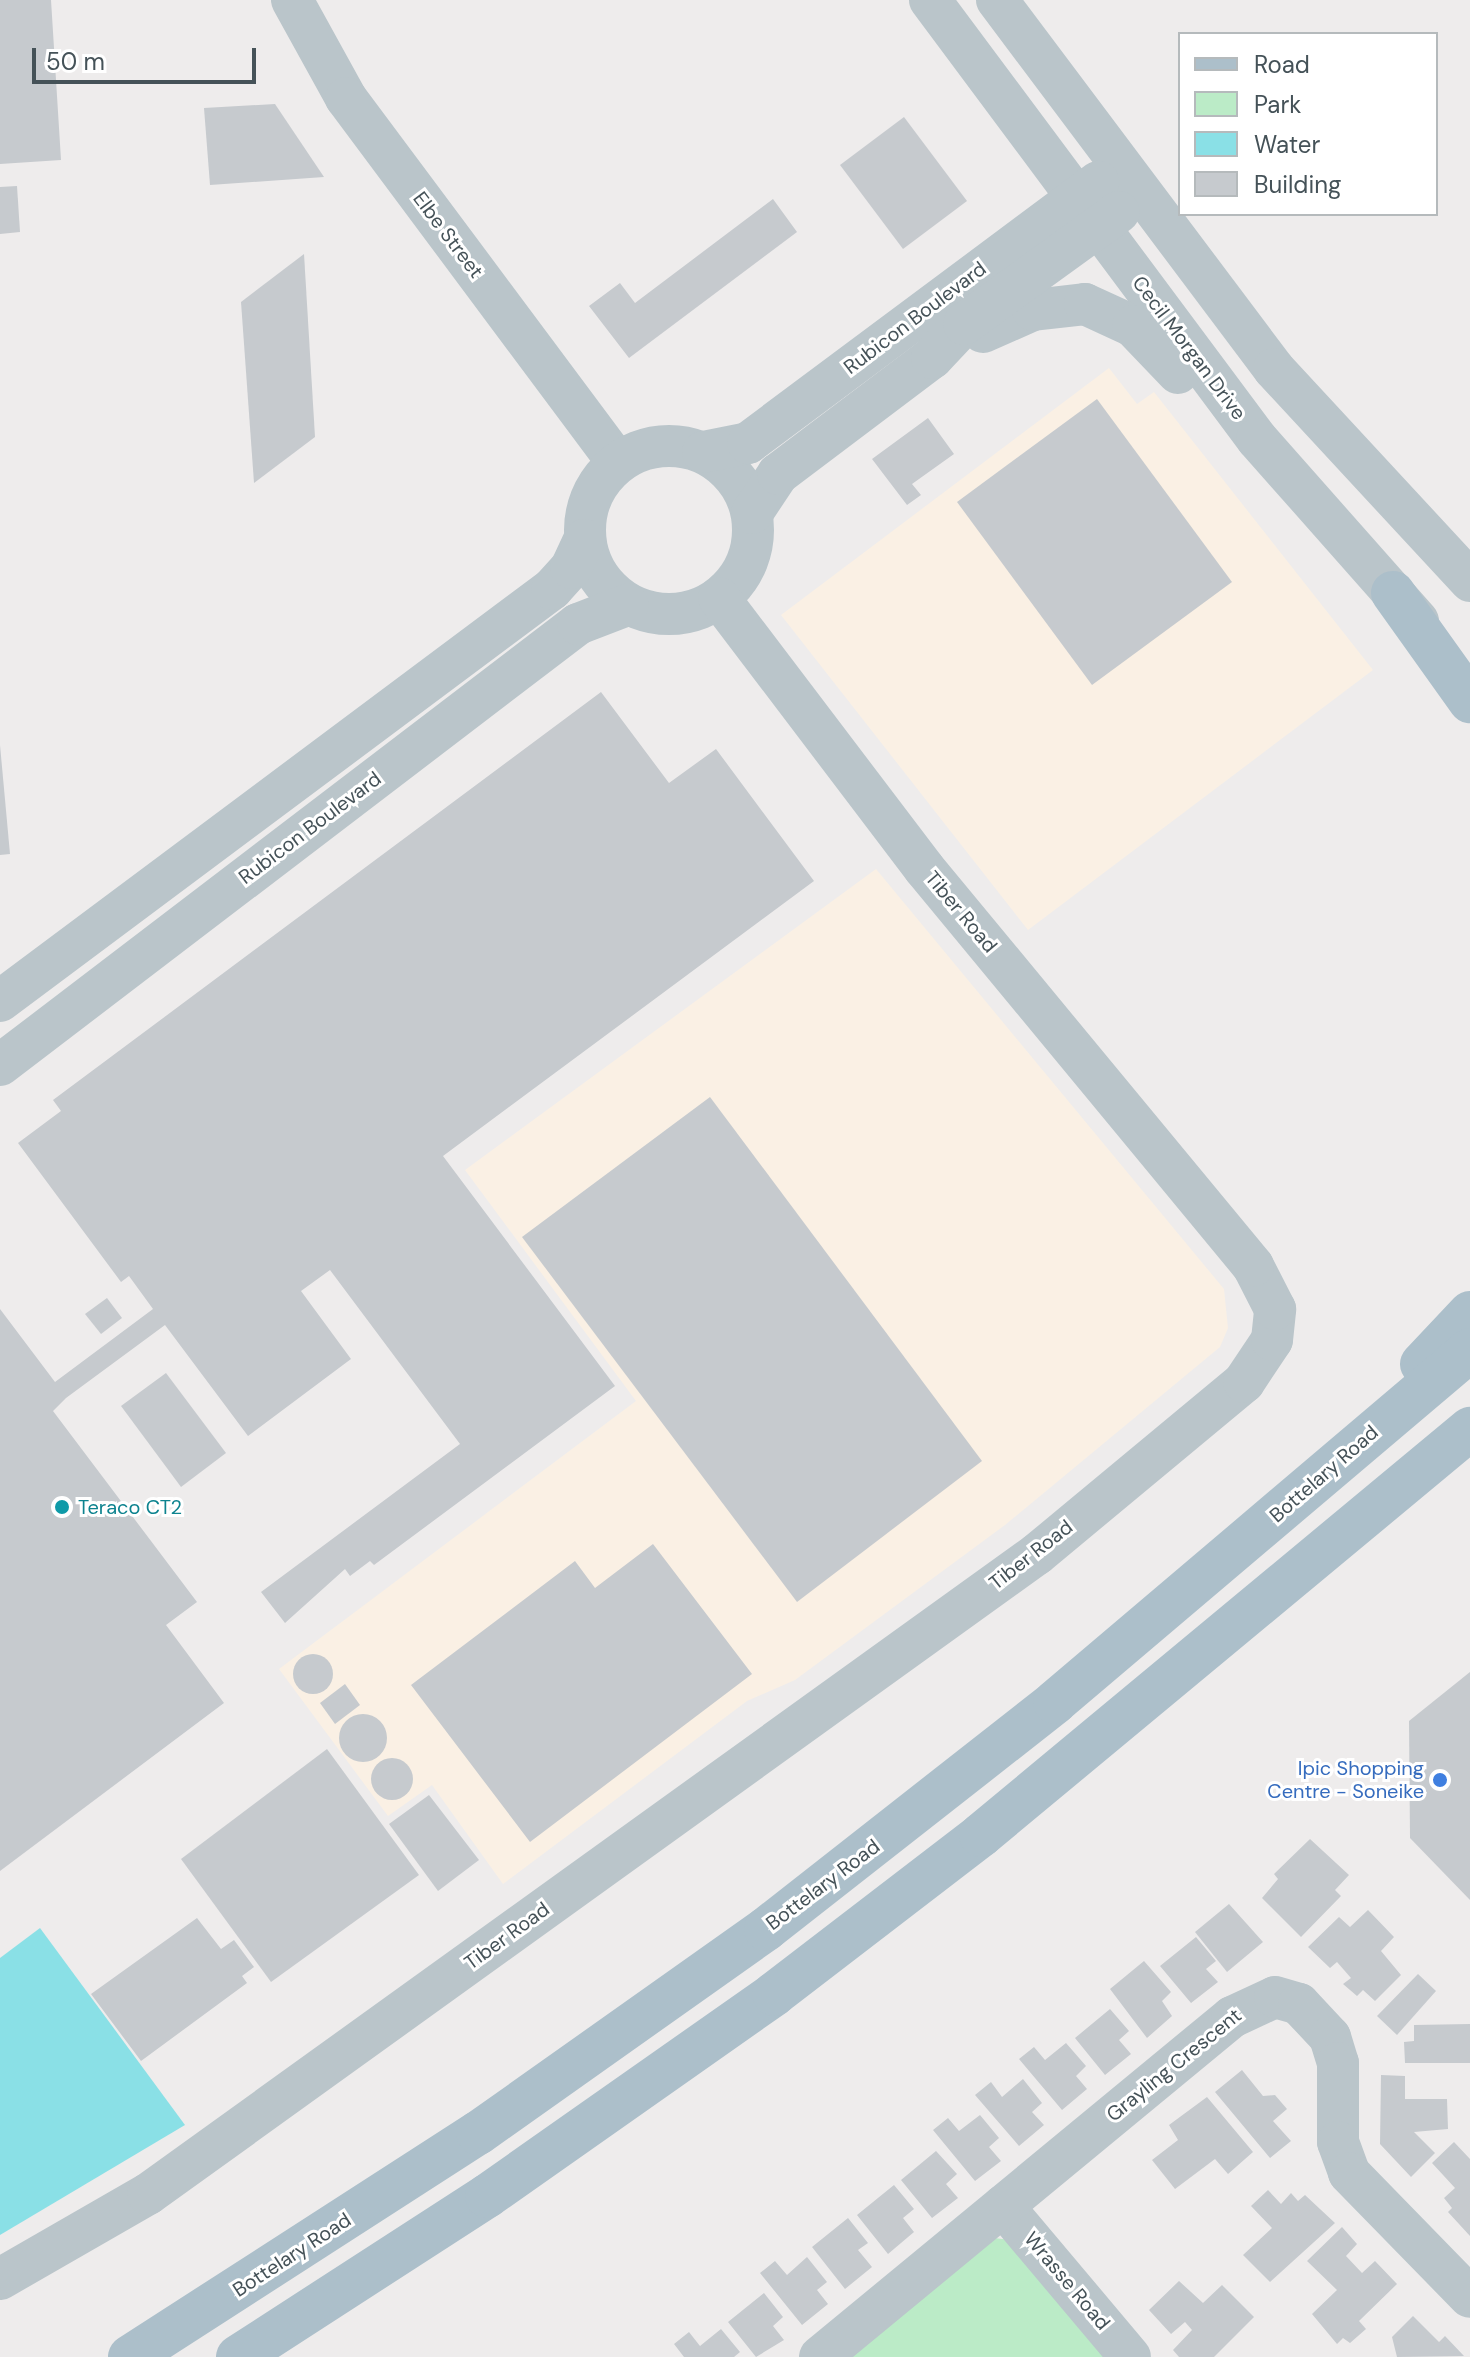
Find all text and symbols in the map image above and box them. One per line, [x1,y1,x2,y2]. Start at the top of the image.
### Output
scale bar [36,32,260,82]
legend [1178,32,1438,216]
text: 50 m [46,46,105,77]
text: Road [1254,49,1310,80]
text: Park [1254,89,1301,120]
text: Water [1254,129,1320,160]
text: Building [1254,169,1341,200]
street label: Elbe Street [408,187,488,283]
street label: Rubicon Boulevard [839,257,991,379]
street label: Cecil Morgan Drive [1127,271,1251,425]
street label: Rubicon Boulevard [234,767,386,889]
street label: Tiber Road [920,866,1002,958]
street label: Bottelary Road [1265,1420,1383,1528]
place label: Teraco CT2 [78,1495,182,1519]
marker: Teraco CT2 [53,1498,71,1516]
street label: Tiber Road [985,1515,1077,1595]
place label: Ipic Shopping Centre - Soneike [1267,1756,1424,1803]
marker: Ipic Shopping Centre - Soneike [1431,1771,1449,1789]
street label: Bottelary Road [761,1834,885,1936]
street label: Tiber Road [460,1897,554,1975]
street label: Grayling Crescent [1102,2003,1246,2127]
street label: Bottelary Road [228,2208,356,2302]
street label: Wrasse Road [1019,2227,1115,2335]

